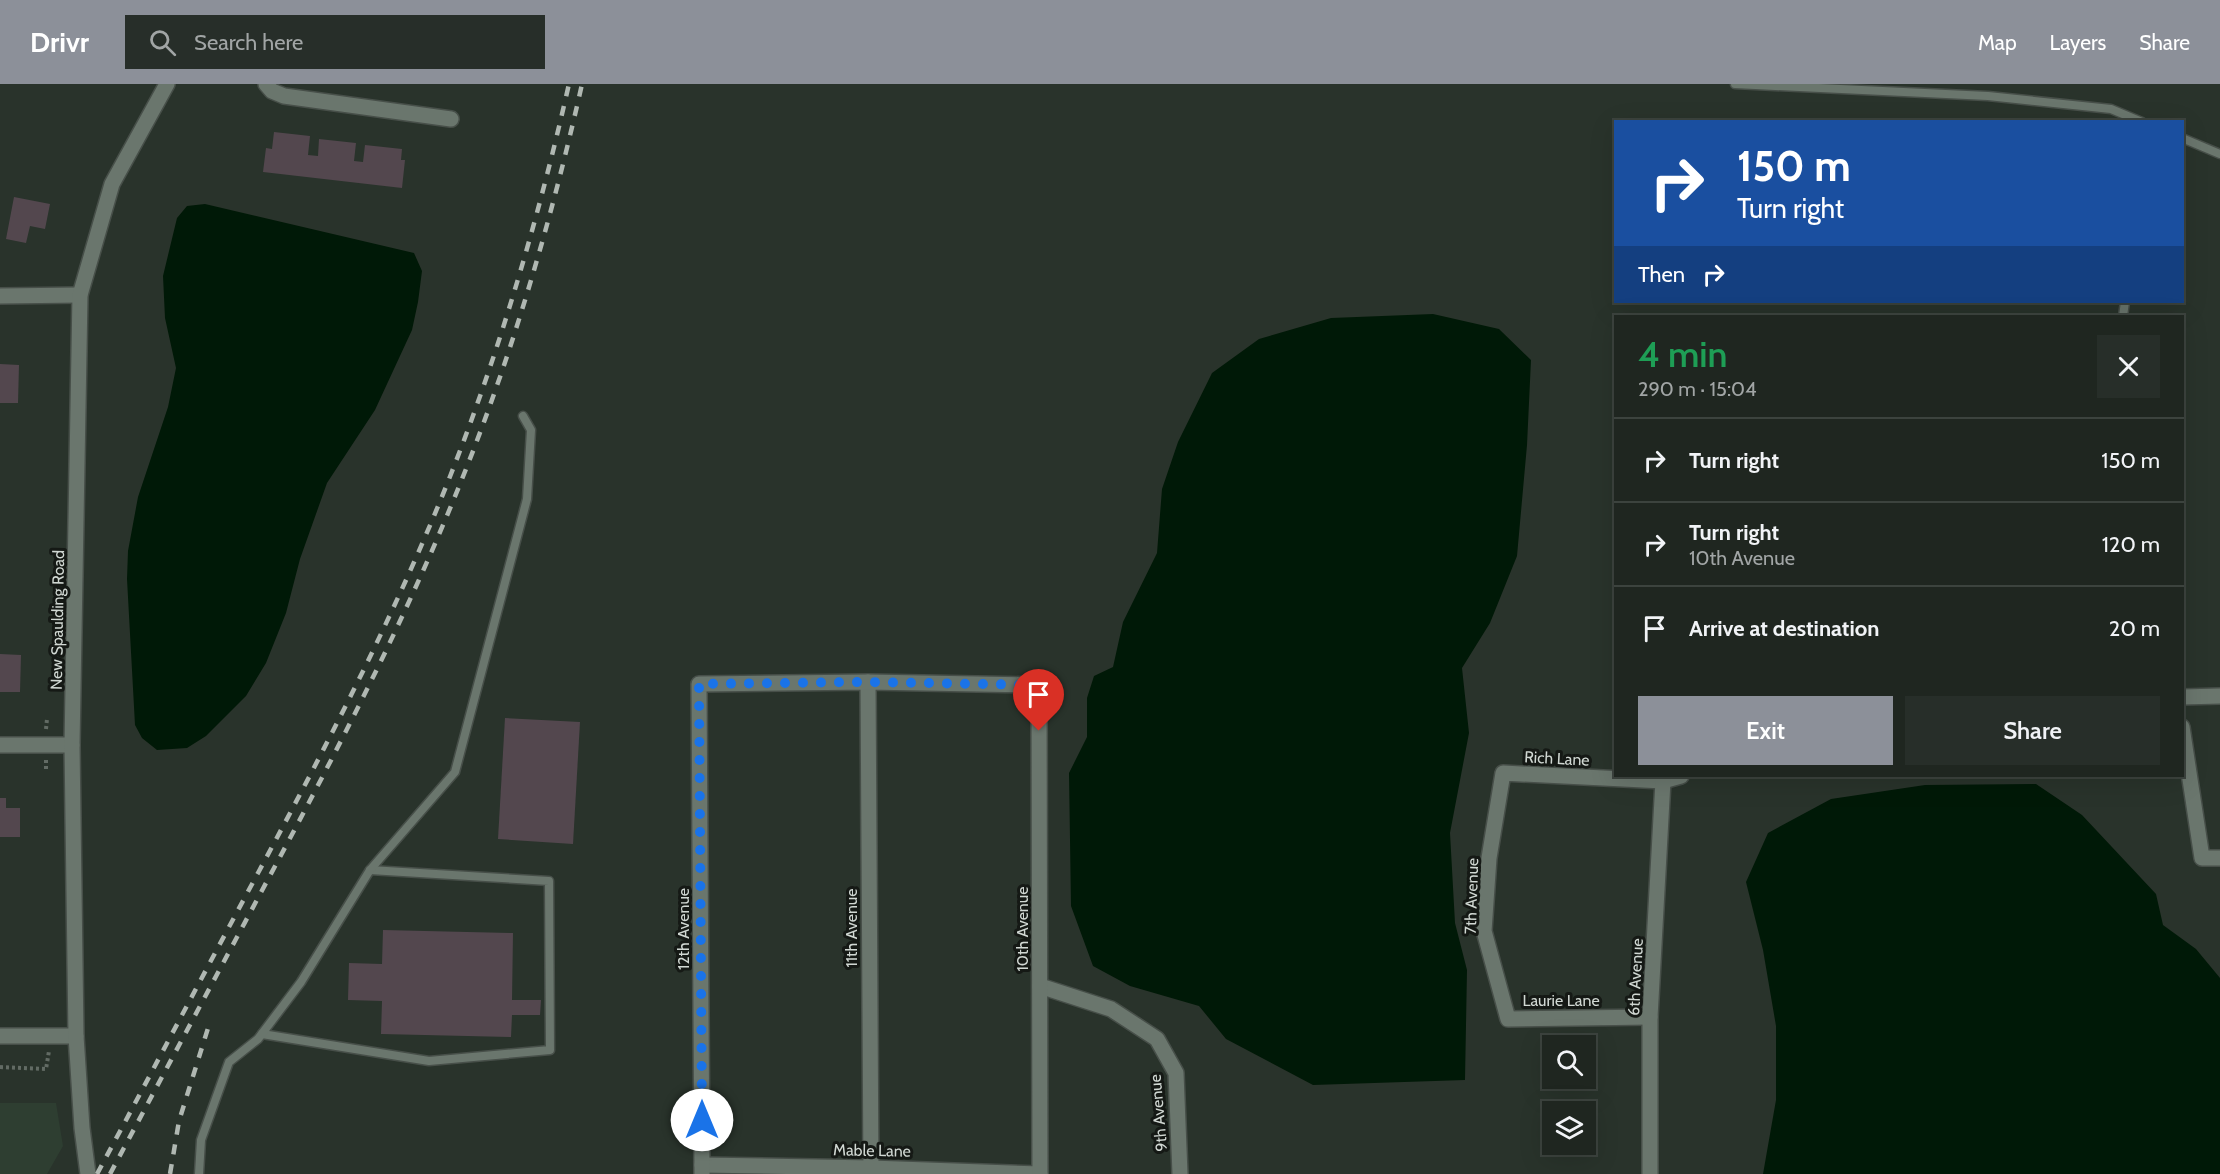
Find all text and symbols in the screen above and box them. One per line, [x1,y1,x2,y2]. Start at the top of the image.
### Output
search box [125,15,545,69]
text: Drivr [30,25,89,59]
icon: search [146,26,179,59]
text: Search here [194,29,303,56]
text: Map [1978,30,2017,55]
text: Layers [2050,30,2106,55]
text: Share [2139,30,2190,55]
text: 150 m [1737,140,1851,192]
icon: right [1638,144,1716,222]
text: Turn right [1737,192,1844,225]
icon: right [1697,258,1730,291]
text: Then [1638,261,1685,288]
text: 4 min [1638,332,1728,376]
button: close [2097,335,2160,398]
text: 290 m · 15:04 [1638,377,1757,401]
icon: right [1638,444,1671,477]
text: Turn right [1689,447,1779,474]
text: 150 m [2101,447,2160,474]
text: Turn right [1689,519,1779,546]
icon: right [1638,528,1671,561]
text: 120 m [2102,531,2160,558]
text: 10th Avenue [1689,546,1795,570]
street label: New Spaulding Road [47,550,68,690]
icon: arrive [1638,612,1671,645]
text: Arrive at destination [1689,615,1879,642]
text: 20 m [2109,615,2160,642]
pin [1013,669,1064,731]
icon: arrive [1022,678,1055,711]
button: Exit [1638,696,1893,765]
button: Share [1905,696,2160,765]
street label: Rich Lane [1524,747,1590,770]
street label: 7th Avenue [1461,857,1482,935]
street label: 10th Avenue [1013,887,1032,971]
street label: 12th Avenue [674,888,693,970]
street label: 11th Avenue [842,889,861,967]
street label: 6th Avenue [1624,938,1647,1016]
street label: Laurie Lane [1522,991,1600,1010]
map controls [1542,1035,1596,1155]
button: search [1542,1035,1596,1089]
street label: 9th Avenue [1146,1074,1171,1152]
position arrow [670,1088,734,1152]
button: layers [1542,1101,1596,1155]
street label: Mable Lane [833,1140,911,1161]

